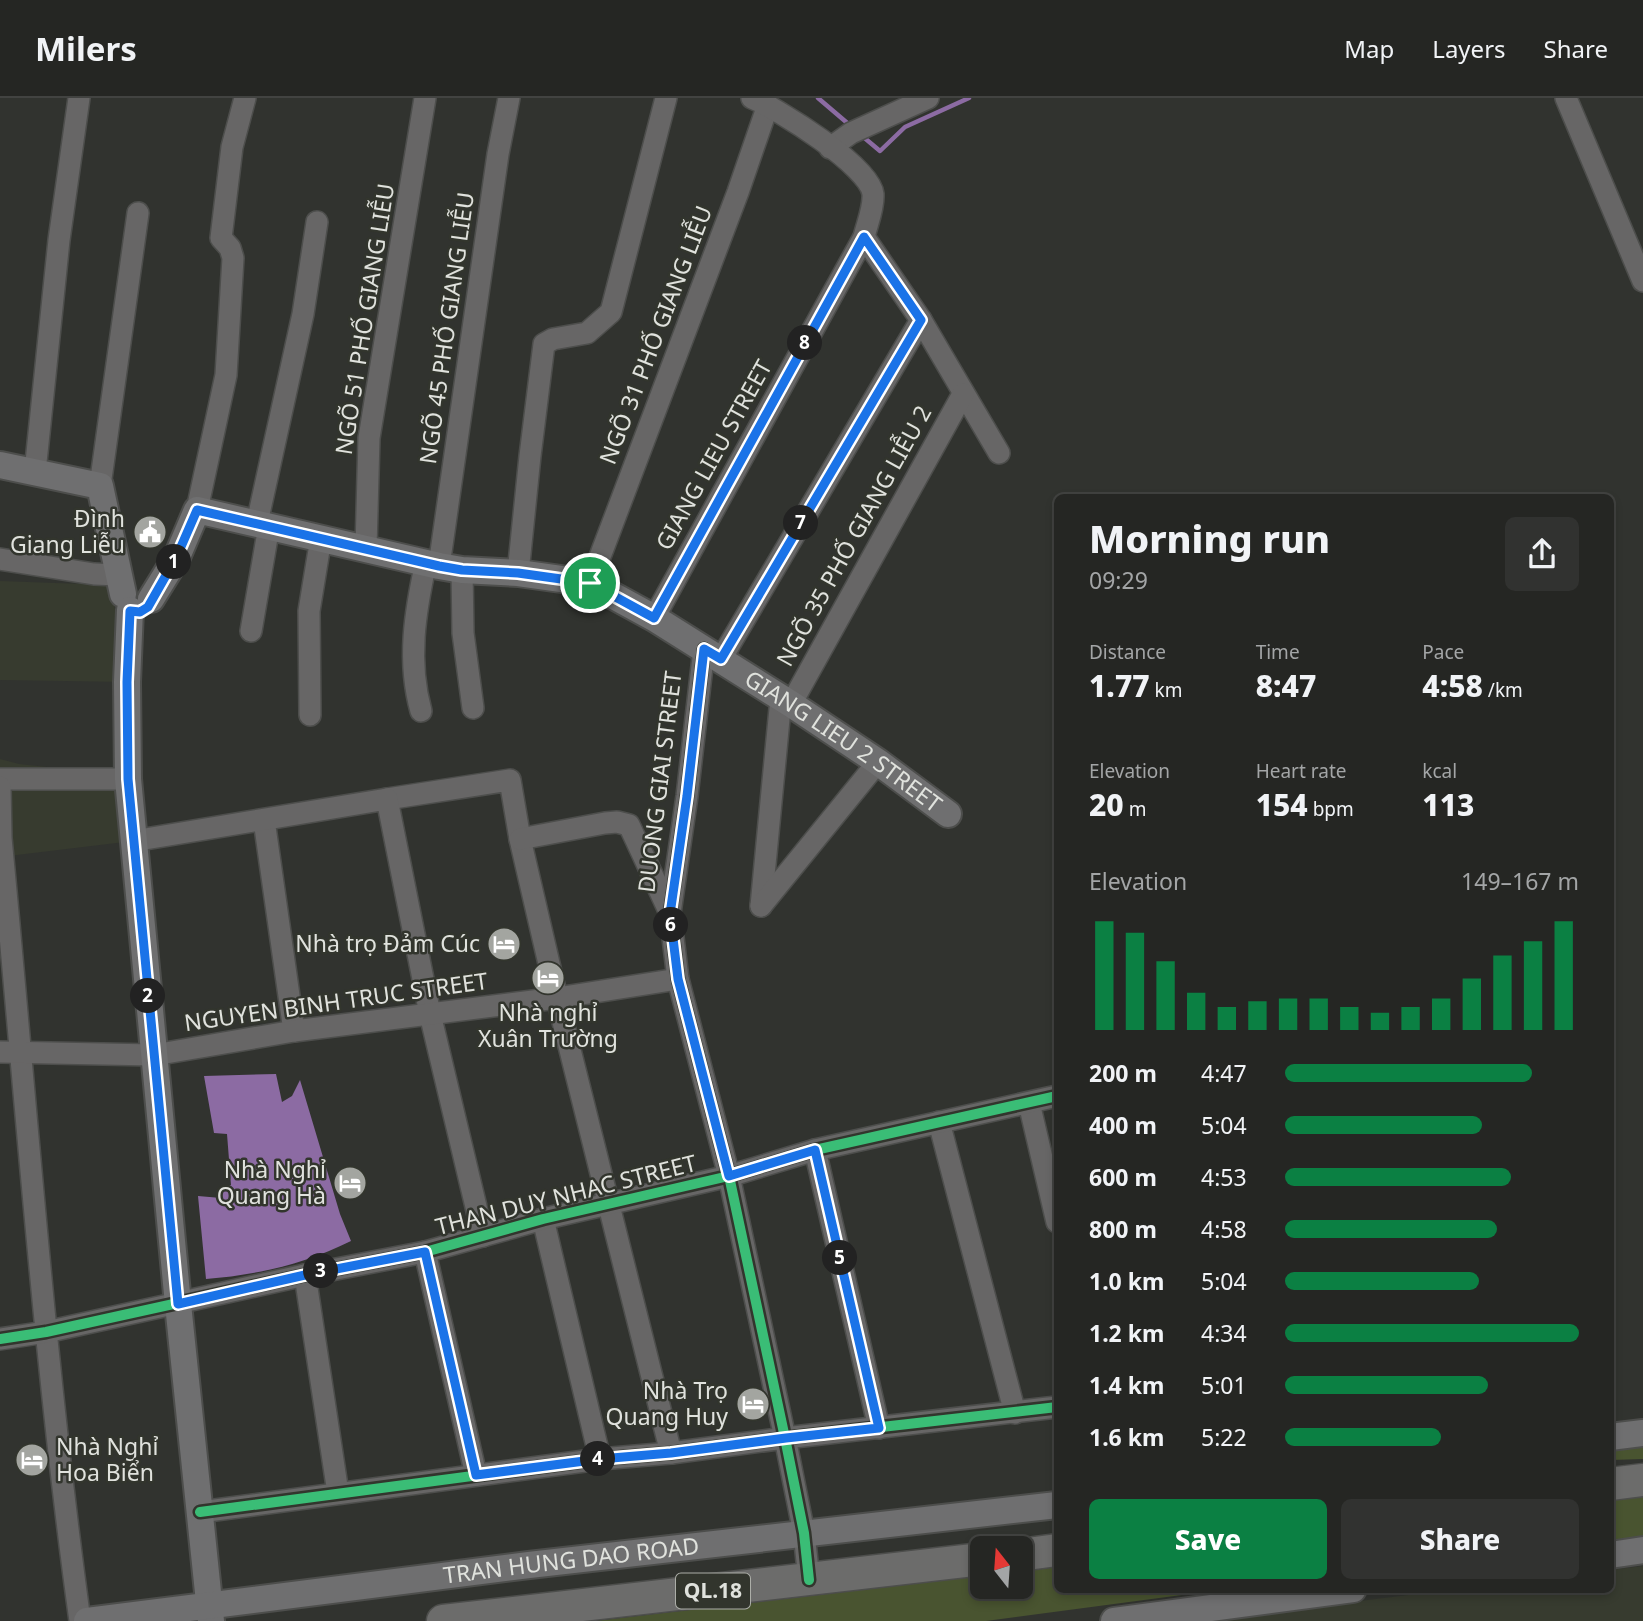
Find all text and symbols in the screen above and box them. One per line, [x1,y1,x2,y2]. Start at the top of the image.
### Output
text: Milers [35,26,137,71]
text: Map [1344,32,1394,65]
text: Layers [1432,32,1506,65]
text: Share [1544,32,1608,65]
street label: NGÕ 51 PHỐ GIANG LIỄU [327,181,401,457]
street label: NGÕ 45 PHỐ GIANG LIỄU [411,190,481,466]
street label: NGÕ 31 PHỐ GIANG LIỄU [591,201,719,468]
pin: 8 [788,326,822,360]
text: 8 [799,329,810,355]
street label: GIANG LIEU STREET [648,353,779,555]
street label: NGÕ 35 PHỐ GIANG LIỄU 2 [768,399,938,672]
place label: Đình Giang Liễu [10,502,125,560]
pin: 7 [784,506,818,540]
text: 7 [795,509,806,535]
text: Morning run [1089,512,1330,564]
public building icon: Đình Giang Liễu [131,513,169,551]
button: share [1505,517,1579,591]
pin: 1 [156,545,192,580]
text: 1 [168,548,179,574]
pin [560,553,620,613]
icon: arrive [571,564,609,602]
text: 09:29 [1089,564,1148,596]
text: Distance [1089,639,1166,665]
text: Time [1256,639,1300,665]
text: Pace [1422,639,1464,665]
street label: GIANG LIEU 2 STREET [739,662,949,819]
text: 1.77 [1089,665,1150,706]
text: 8:47 [1256,665,1316,706]
text: 4:58 [1422,665,1483,706]
street label: DUONG GIAI STREET [630,669,688,894]
text: km [1150,677,1182,703]
text: /km [1483,677,1523,703]
text: Elevation [1089,758,1170,784]
text: Heart rate [1256,758,1346,784]
text: kcal [1422,758,1457,784]
text: 20 [1089,784,1124,825]
text: 154 [1256,784,1308,825]
text: 113 [1422,784,1474,825]
text: m [1124,796,1146,822]
text: bpm [1308,796,1354,822]
text: Elevation [1089,865,1187,897]
text: 149–167 m [1461,865,1579,897]
pin: 6 [654,908,688,942]
text: 6 [665,911,676,937]
hotel icon: Nhà trọ Đảm Cúc [485,925,523,963]
place label: Nhà trọ Đảm Cúc [295,927,480,959]
hotel icon: Nhà nghỉ Xuân Trường [529,959,567,997]
street label: NGUYEN BINH TRUC STREET [182,964,490,1038]
pin: 2 [130,978,166,1014]
text: 2 [142,982,153,1008]
place label: Nhà nghỉ Xuân Trường [478,996,618,1054]
text: 200 m [1089,1057,1157,1089]
text: 4:47 [1201,1057,1247,1089]
text: 400 m [1089,1109,1157,1141]
text: 5:04 [1201,1109,1247,1141]
street label: THAN DUY NHAC STREET [432,1146,700,1242]
place label: Nhà Nghỉ Quang Hà [217,1153,326,1211]
text: 600 m [1089,1161,1157,1193]
text: 4:53 [1201,1161,1247,1193]
hotel icon: Nhà Nghỉ Quang Hà [331,1164,369,1202]
text: 800 m [1089,1213,1157,1245]
text: 4:58 [1201,1213,1247,1245]
pin: 5 [822,1240,858,1276]
text: 5 [834,1244,845,1270]
pin: 3 [304,1254,338,1288]
text: 3 [315,1257,326,1283]
text: 1.0 km [1089,1265,1164,1297]
text: 5:04 [1201,1265,1247,1297]
text: 1.2 km [1089,1317,1164,1349]
text: 4:34 [1201,1317,1247,1349]
text: 1.4 km [1089,1369,1164,1401]
text: 5:01 [1201,1369,1247,1401]
place label: Nhà Trọ Quang Huy [606,1374,728,1432]
hotel icon: Nhà Trọ Quang Huy [734,1385,772,1423]
text: 1.6 km [1089,1421,1164,1453]
text: 5:22 [1201,1421,1247,1453]
place label: Nhà Nghỉ Hoa Biển [56,1430,158,1488]
hotel icon: Nhà Nghỉ Hoa Biển [13,1441,51,1479]
pin: 4 [580,1442,616,1476]
text: 4 [592,1445,603,1471]
button: Save [1089,1499,1327,1579]
button: Share [1341,1499,1579,1579]
street label: TRAN HUNG DAO ROAD [441,1529,701,1591]
north arrow [970,1536,1032,1600]
map controls [970,1536,1033,1599]
road number: QL.18 [676,1574,750,1608]

